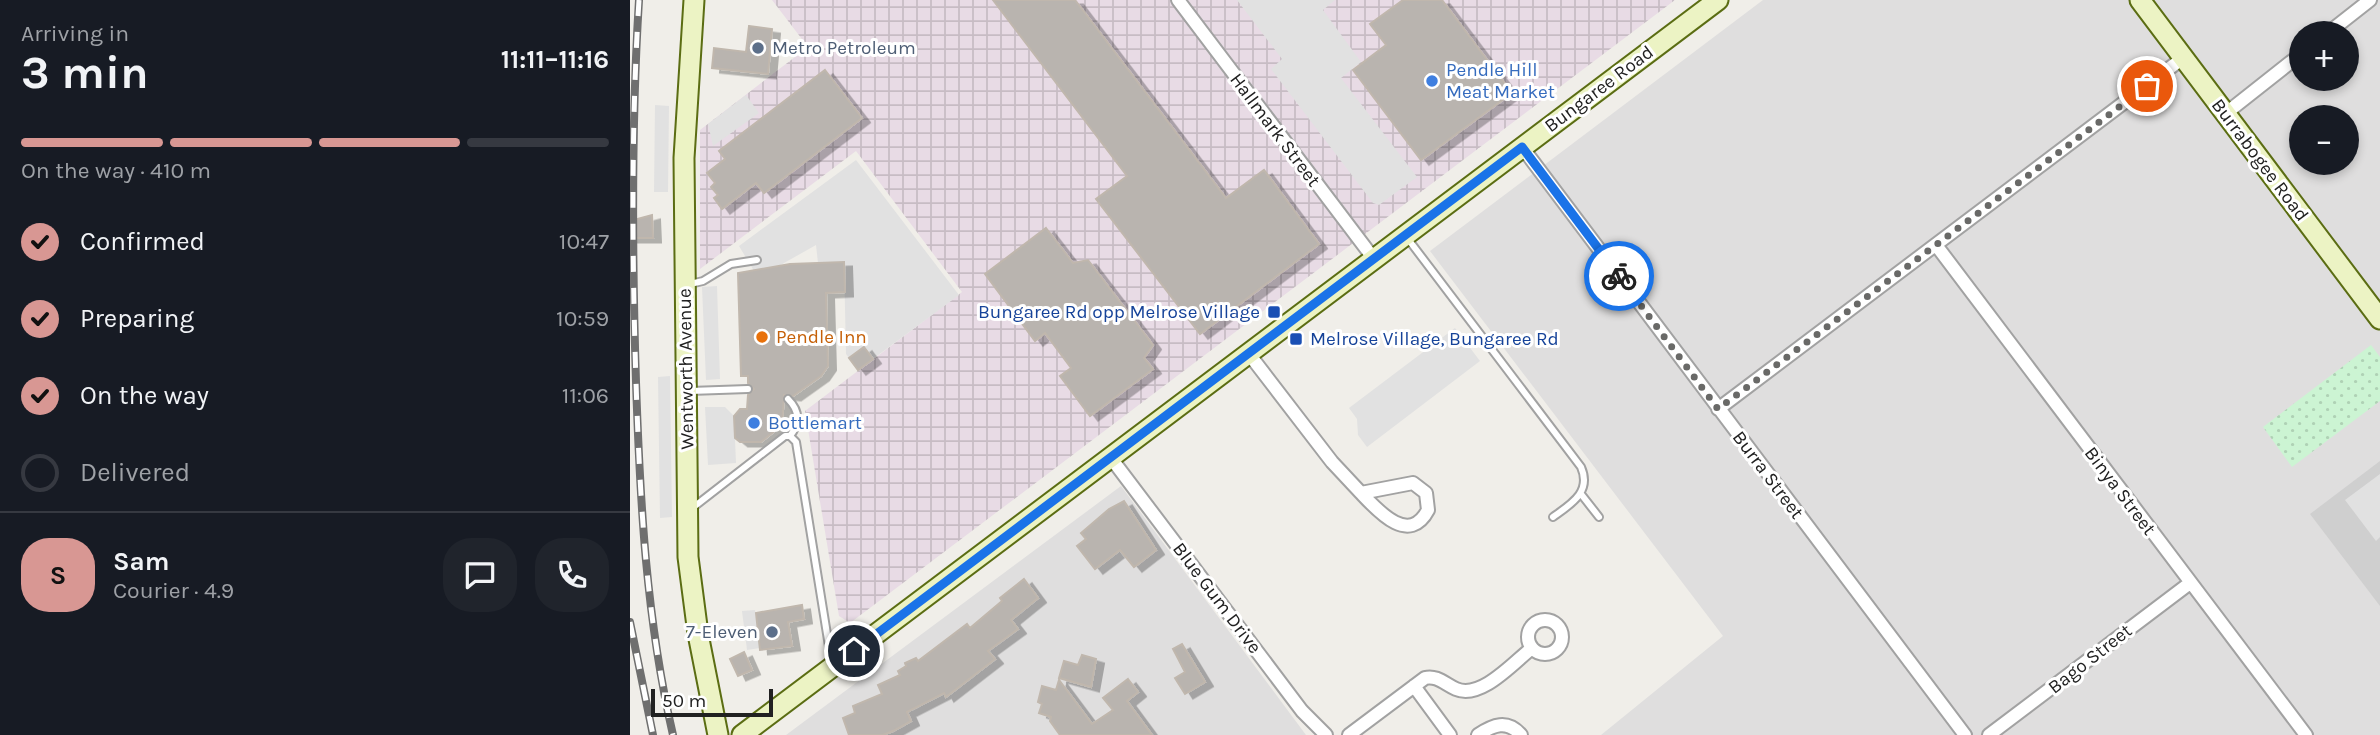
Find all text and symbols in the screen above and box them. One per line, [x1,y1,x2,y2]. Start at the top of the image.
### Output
text: Arriving in [21,20,129,47]
map controls [2289,21,2359,175]
button: + [2289,21,2359,91]
place label: Metro Petroleum [772,37,916,59]
marker: Metro Petroleum [750,40,766,56]
street label: Bungaree Road [1540,41,1658,137]
text: 11:11–11:16 [501,44,609,75]
text: 3 min [21,46,149,100]
pin [2117,56,2177,116]
place label: Pendle Hill Meat Market [1446,59,1555,103]
icon: bag [2128,67,2166,105]
street label: Hallmark Street [1225,69,1325,191]
marker: Pendle Hill Meat Market [1424,73,1440,89]
street label: Burrabogee Road [2207,94,2313,226]
button: − [2289,105,2359,175]
text: On the way · 410 m [21,157,211,184]
icon: check [21,223,59,261]
text: Confirmed [80,226,205,257]
text: 10:47 [559,228,609,255]
courier [1584,241,1654,311]
icon: bike [1600,257,1638,295]
street label: Wentworth Avenue [674,288,698,450]
icon: check [21,300,59,338]
place label: Bungaree Rd opp Melrose Village [978,301,1260,323]
text: Preparing [80,303,194,334]
marker: Bungaree Rd opp Melrose Village [1266,304,1282,320]
text: 10:59 [556,305,609,332]
place label: Pendle Inn [776,326,867,348]
place label: Melrose Village, Bungaree Rd [1310,328,1559,350]
marker: Pendle Inn [754,329,770,345]
marker: Melrose Village, Bungaree Rd [1288,331,1304,347]
icon: check [21,377,59,415]
text: On the way [80,380,209,411]
text: 11:06 [562,382,609,409]
place label: Bottlemart [768,412,862,434]
marker: Bottlemart [746,415,762,431]
street label: Burra Street [1728,427,1808,523]
street label: Binya Street [2080,442,2160,540]
text: Delivered [80,457,190,488]
button: chat [443,538,517,612]
button: phone [535,538,609,612]
street label: Blue Gum Drive [1168,538,1266,658]
text: Sam [113,546,169,577]
text: S [50,560,66,591]
text: Courier · 4.9 [113,577,234,604]
street label: Bago Street [2044,620,2136,698]
place label: 7-Eleven [686,621,758,643]
pin [824,621,884,681]
marker: 7-Eleven [764,624,780,640]
icon: home [835,632,873,670]
scale bar [651,686,774,718]
text: 50 m [662,690,706,712]

